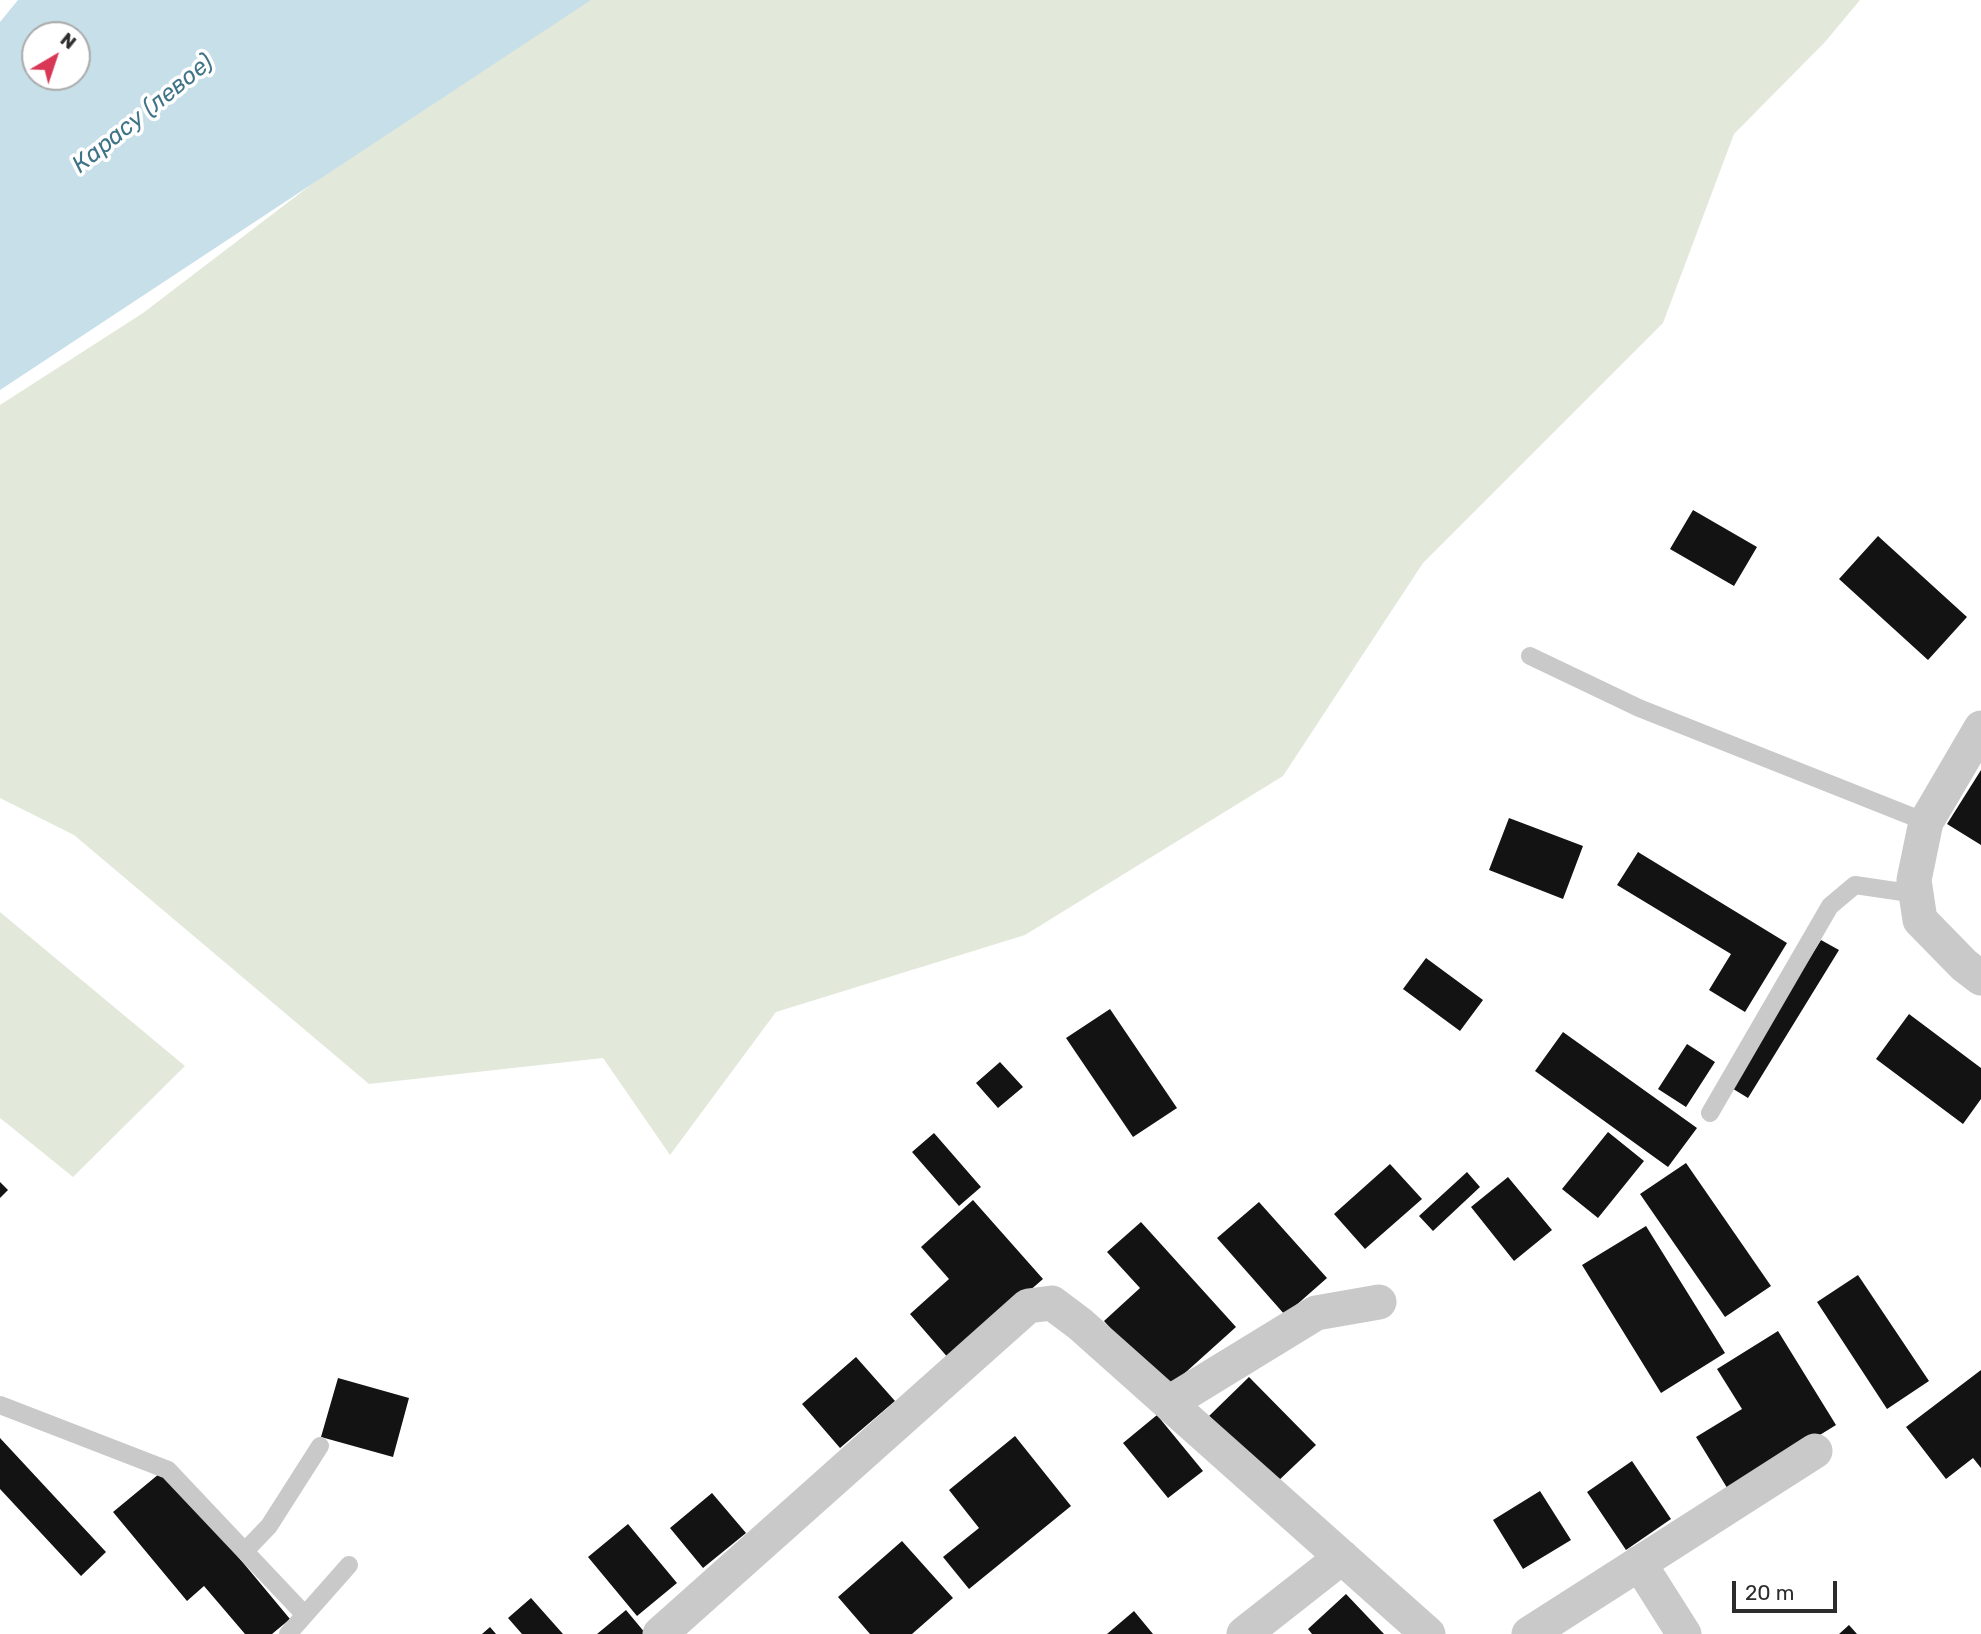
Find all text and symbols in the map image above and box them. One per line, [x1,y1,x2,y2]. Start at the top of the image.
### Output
north arrow [21,21,91,91]
text: N [56,28,81,54]
water label: Карасу (левое) [67,48,219,180]
scale bar [1736,1568,1841,1612]
text: 20 m [1745,1580,1794,1605]

